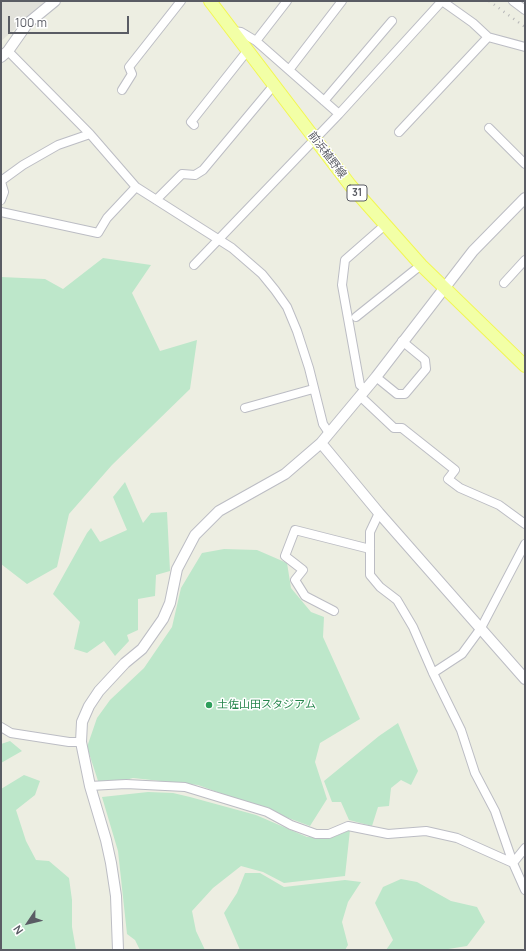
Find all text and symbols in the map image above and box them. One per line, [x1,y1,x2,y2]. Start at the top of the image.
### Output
scale bar [10,8,131,34]
text: 100 m [15,14,47,31]
street label: 前浜植野線 [305,129,349,181]
road number: 31 [347,185,367,201]
place label: 土佐山田スタジアム [217,698,316,712]
marker: 土佐山田スタジアム [204,700,214,710]
north arrow [8,903,48,943]
text: N [9,923,26,938]

